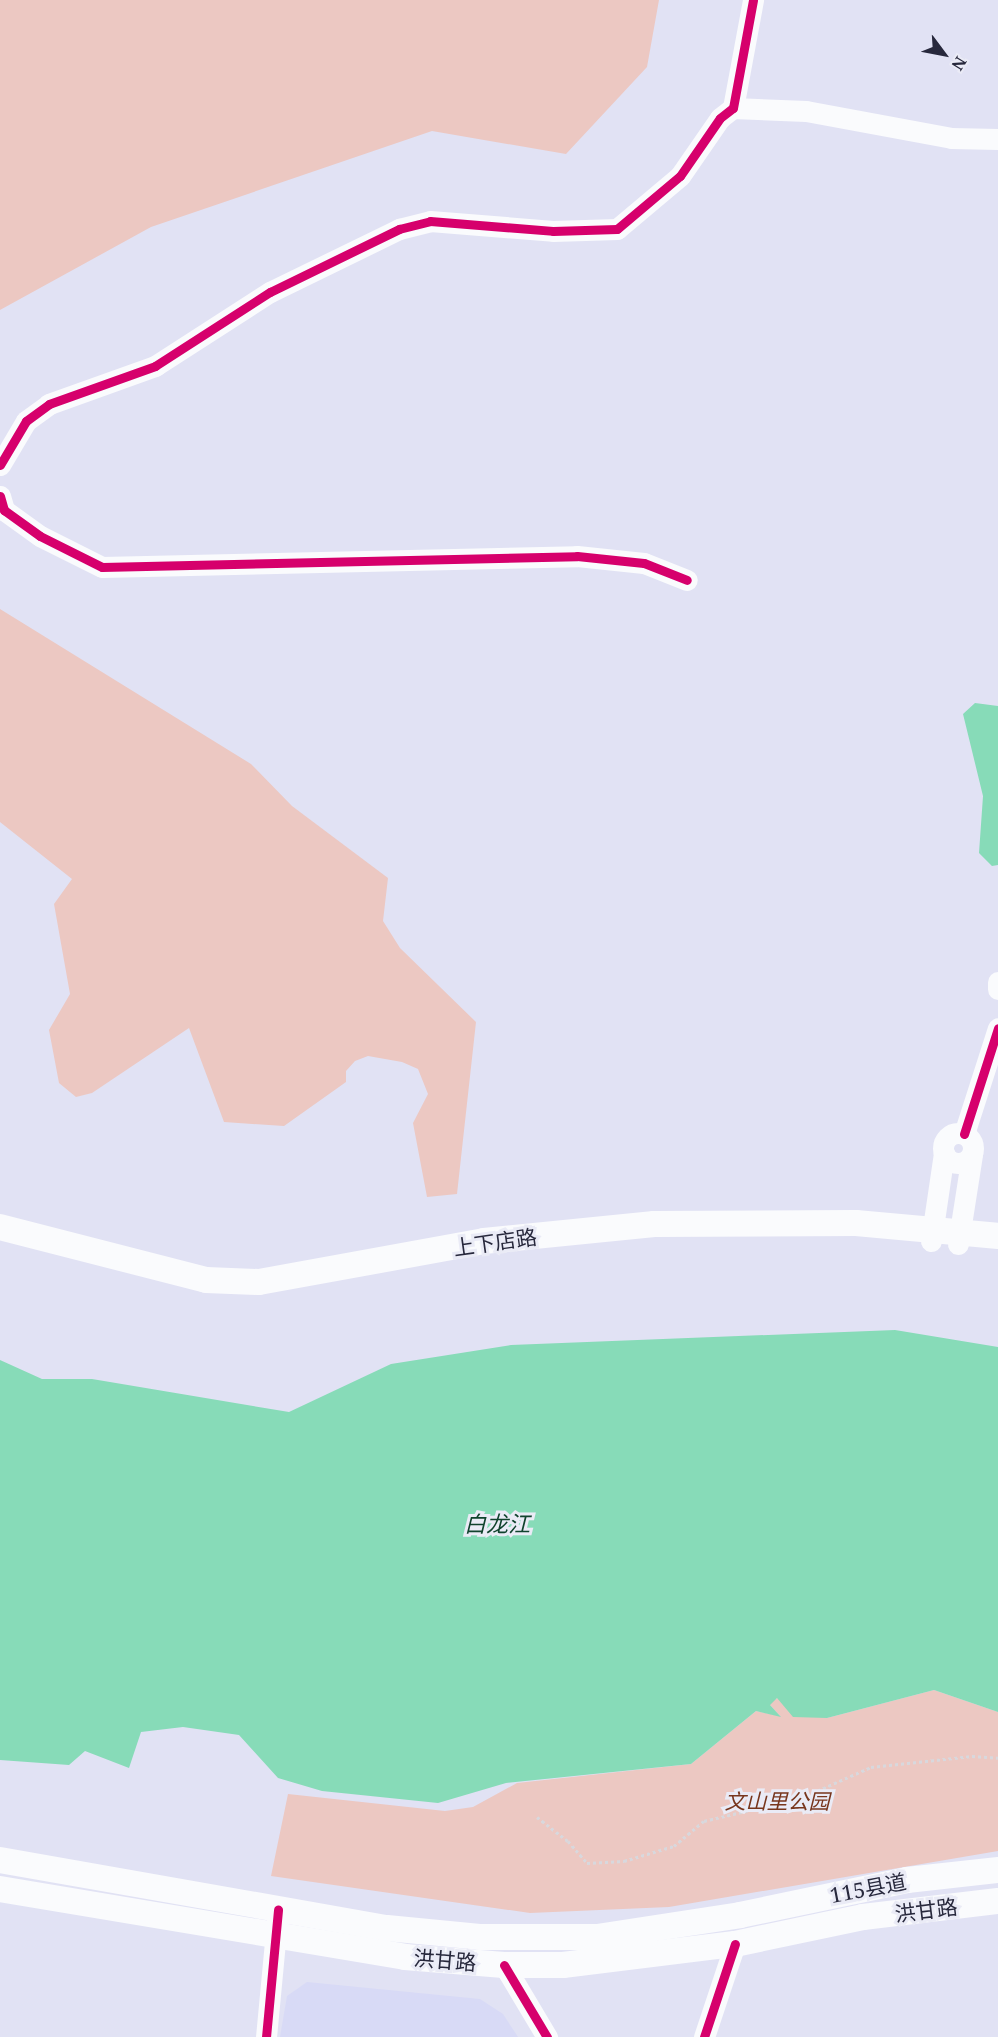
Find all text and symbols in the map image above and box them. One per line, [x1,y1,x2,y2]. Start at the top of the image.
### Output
north arrow [914,24,974,84]
text: N [947,52,972,75]
street label: 上下店路 [452,1224,538,1260]
water label: 白龙江 [464,1511,530,1537]
park label: 文山里公园 [725,1788,829,1814]
street label: 115县道 [828,1868,908,1908]
street label: 洪甘路 [893,1894,959,1926]
street label: 洪甘路 [413,1945,477,1975]

